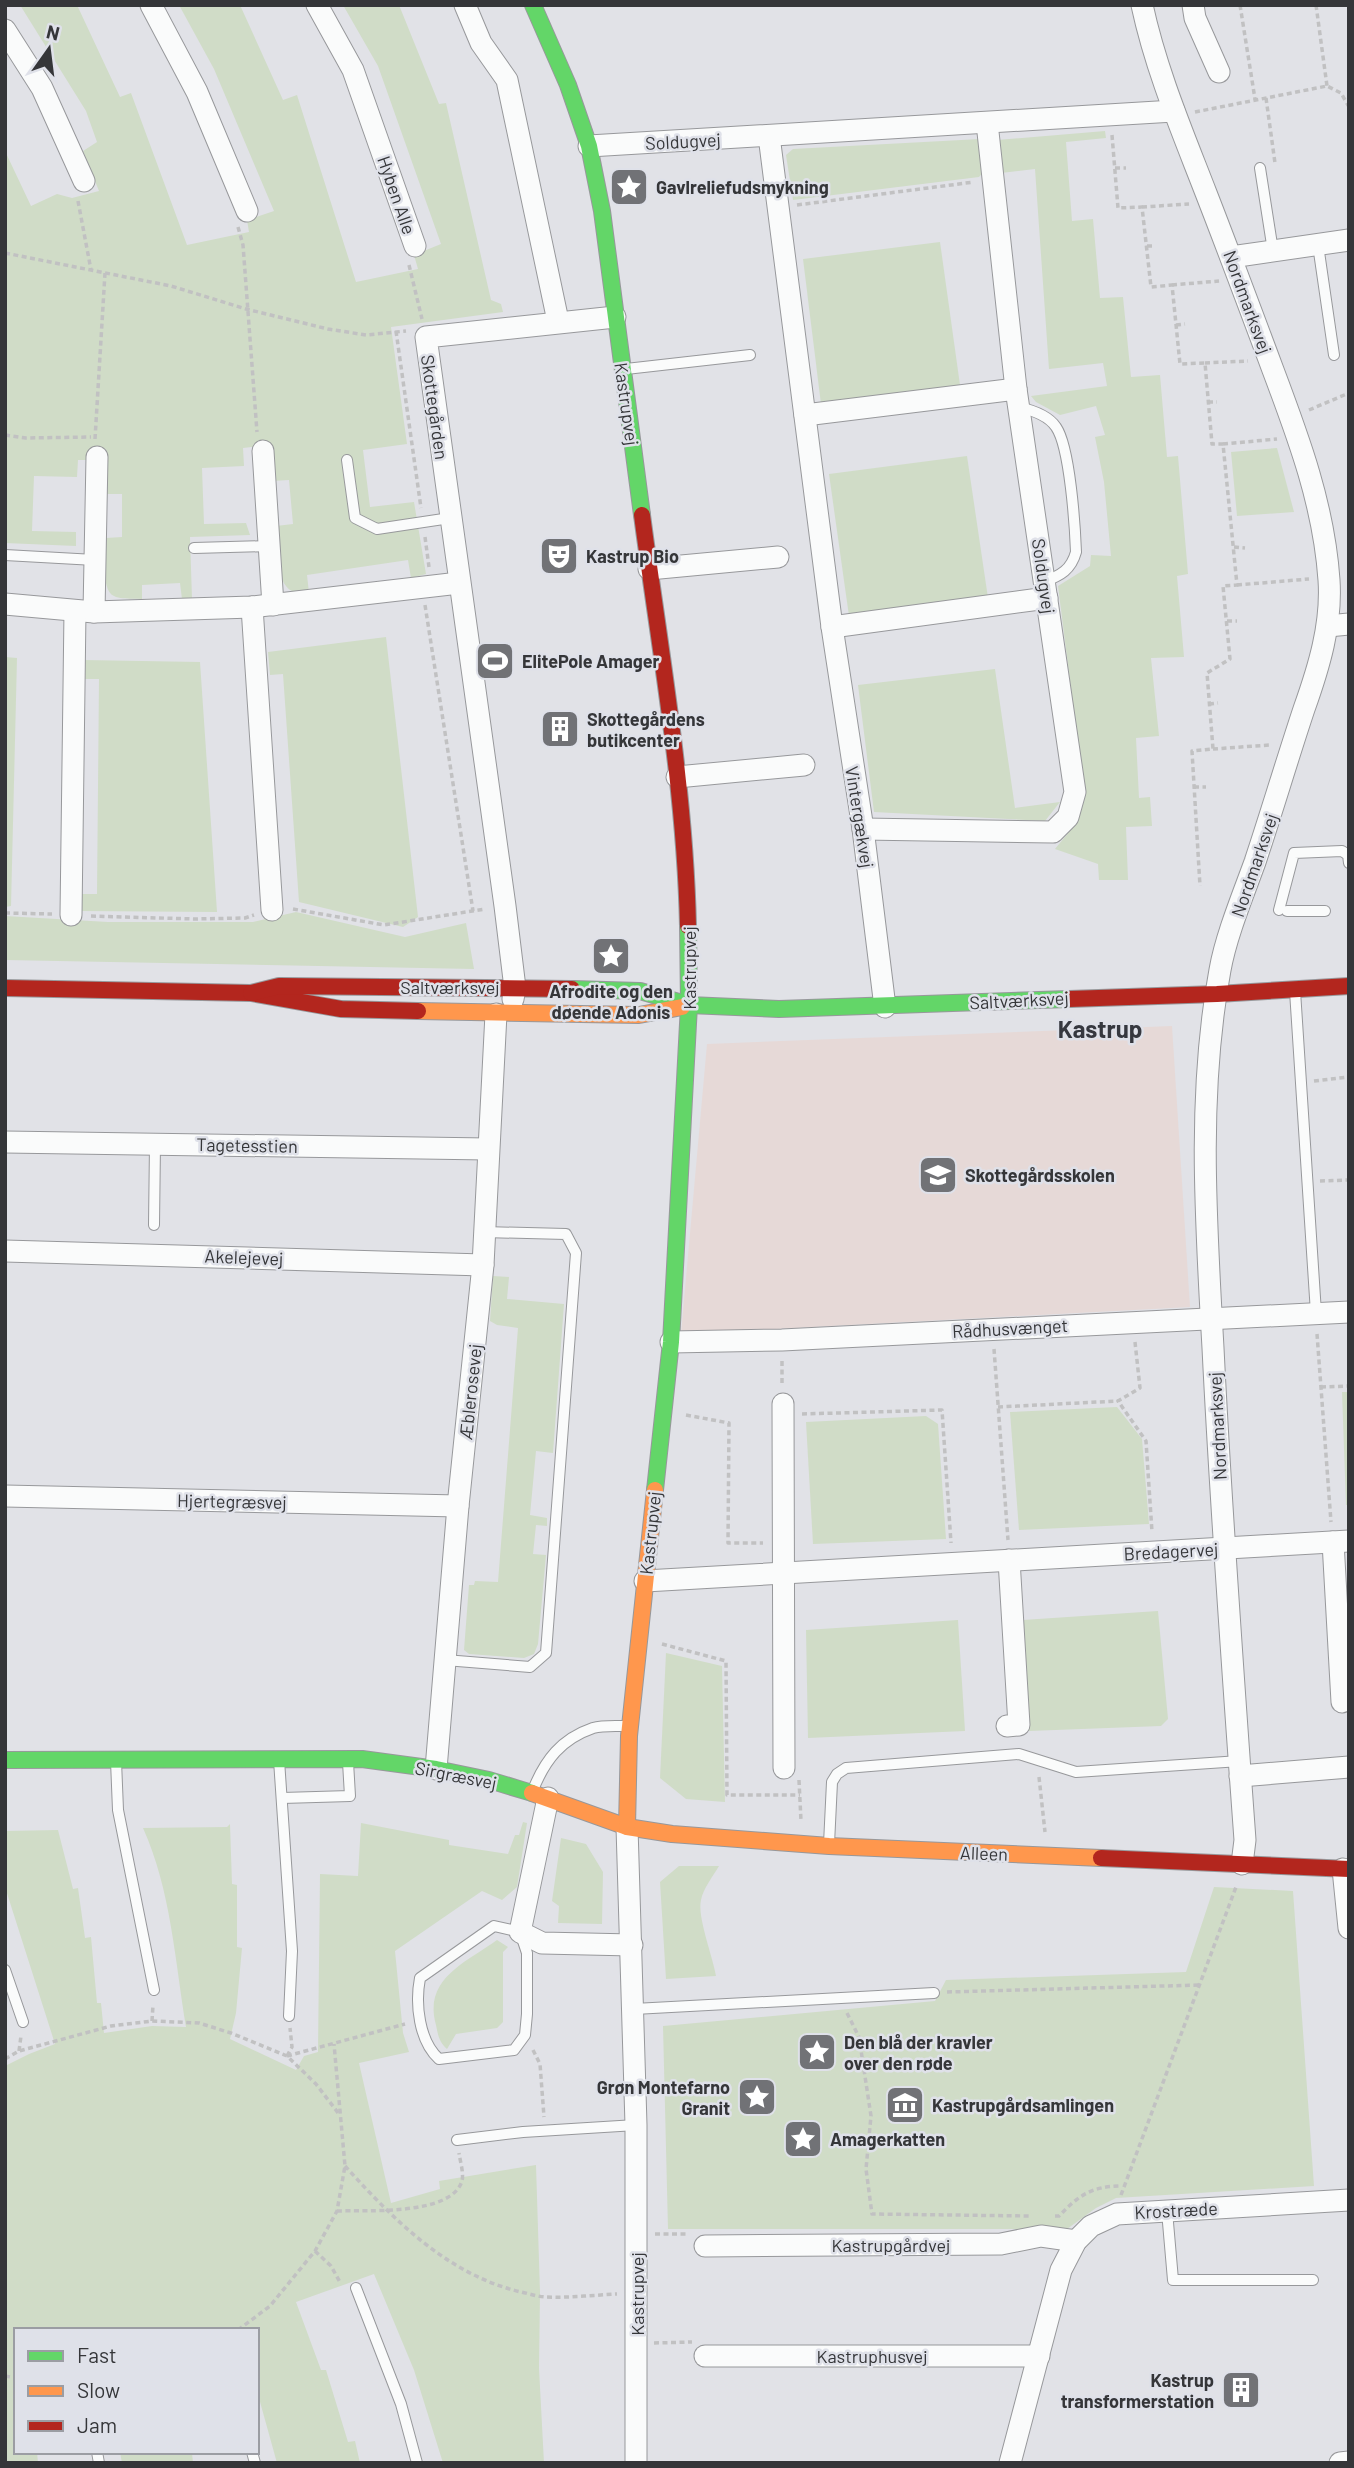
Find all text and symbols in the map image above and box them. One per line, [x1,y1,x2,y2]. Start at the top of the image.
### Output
north arrow [14,14,84,84]
text: N [44,19,62,45]
street label: Soldugvej [645,128,721,154]
street label: Hyben Alle [373,153,421,237]
place icon: Gavlreliefudsmykning [608,166,650,208]
place label: Gavlreliefudsmykning [656,176,829,198]
street label: Nordmarksvej [1219,247,1277,357]
street label: Skottegården [417,353,453,461]
street label: Kastrupvej [610,361,644,447]
theatre icon: Kastrup Bio [538,535,580,577]
street label: Soldugvej [1028,537,1060,615]
place label: Kastrup Bio [586,545,679,567]
sports icon: ElitePole Amager [474,640,516,682]
place label: ElitePole Amager [522,650,660,672]
building icon: Skottegårdens butikcenter [539,708,581,750]
place label: Skottegårdens butikcenter [587,708,705,751]
street label: Vintergækvej [841,764,879,870]
street label: Nordmarksvej [1226,810,1282,920]
street label: Kastrupvej [678,926,700,1010]
place icon: Afrodite og den døende Adonis [590,935,632,977]
street label: Saltværksvej [400,976,500,998]
place label: Afrodite og den døende Adonis [549,980,673,1023]
street label: Saltværksvej [969,986,1069,1014]
district label: Kastrup [1058,1014,1142,1043]
street label: Tagetesstien [196,1133,298,1157]
school or university icon: Skottegårdsskolen [917,1154,959,1196]
place label: Skottegårdsskolen [965,1164,1115,1186]
street label: Akelejevej [204,1245,284,1269]
street label: Rådhusvænget [951,1314,1069,1342]
street label: Æblerosevej [454,1343,486,1441]
street label: Nordmarksvej [1203,1371,1231,1481]
street label: Hjertegræsvej [177,1489,287,1513]
street label: Kastrupvej [635,1490,665,1576]
street label: Bredagervej [1123,1538,1219,1564]
street label: Sirgræsvej [413,1756,499,1794]
street label: Alleen [960,1841,1008,1865]
place icon: Den blå der kravler over den røde [796,2031,838,2073]
place label: Den blå der kravler over den røde [844,2031,993,2074]
place label: Grøn Montefarno Granit [597,2076,730,2119]
place icon: Grøn Montefarno Granit [736,2076,778,2118]
museum icon: Kastrupgårdsamlingen [884,2084,926,2126]
place label: Kastrupgårdsamlingen [932,2094,1114,2116]
place icon: Amagerkatten [782,2118,824,2160]
place label: Amagerkatten [830,2128,945,2150]
street label: Krostræde [1134,2197,1218,2223]
street label: Kastrupgårdvej [832,2234,950,2256]
street label: Kastrupvej [626,2252,648,2336]
legend [14,2328,259,2454]
text: Fast [77,2342,117,2367]
street label: Kastruphusvej [816,2345,928,2367]
place label: Kastrup transformerstation [1061,2369,1214,2412]
building icon: Kastrup transformerstation [1220,2369,1262,2411]
text: Slow [77,2377,120,2402]
text: Jam [77,2412,117,2437]

